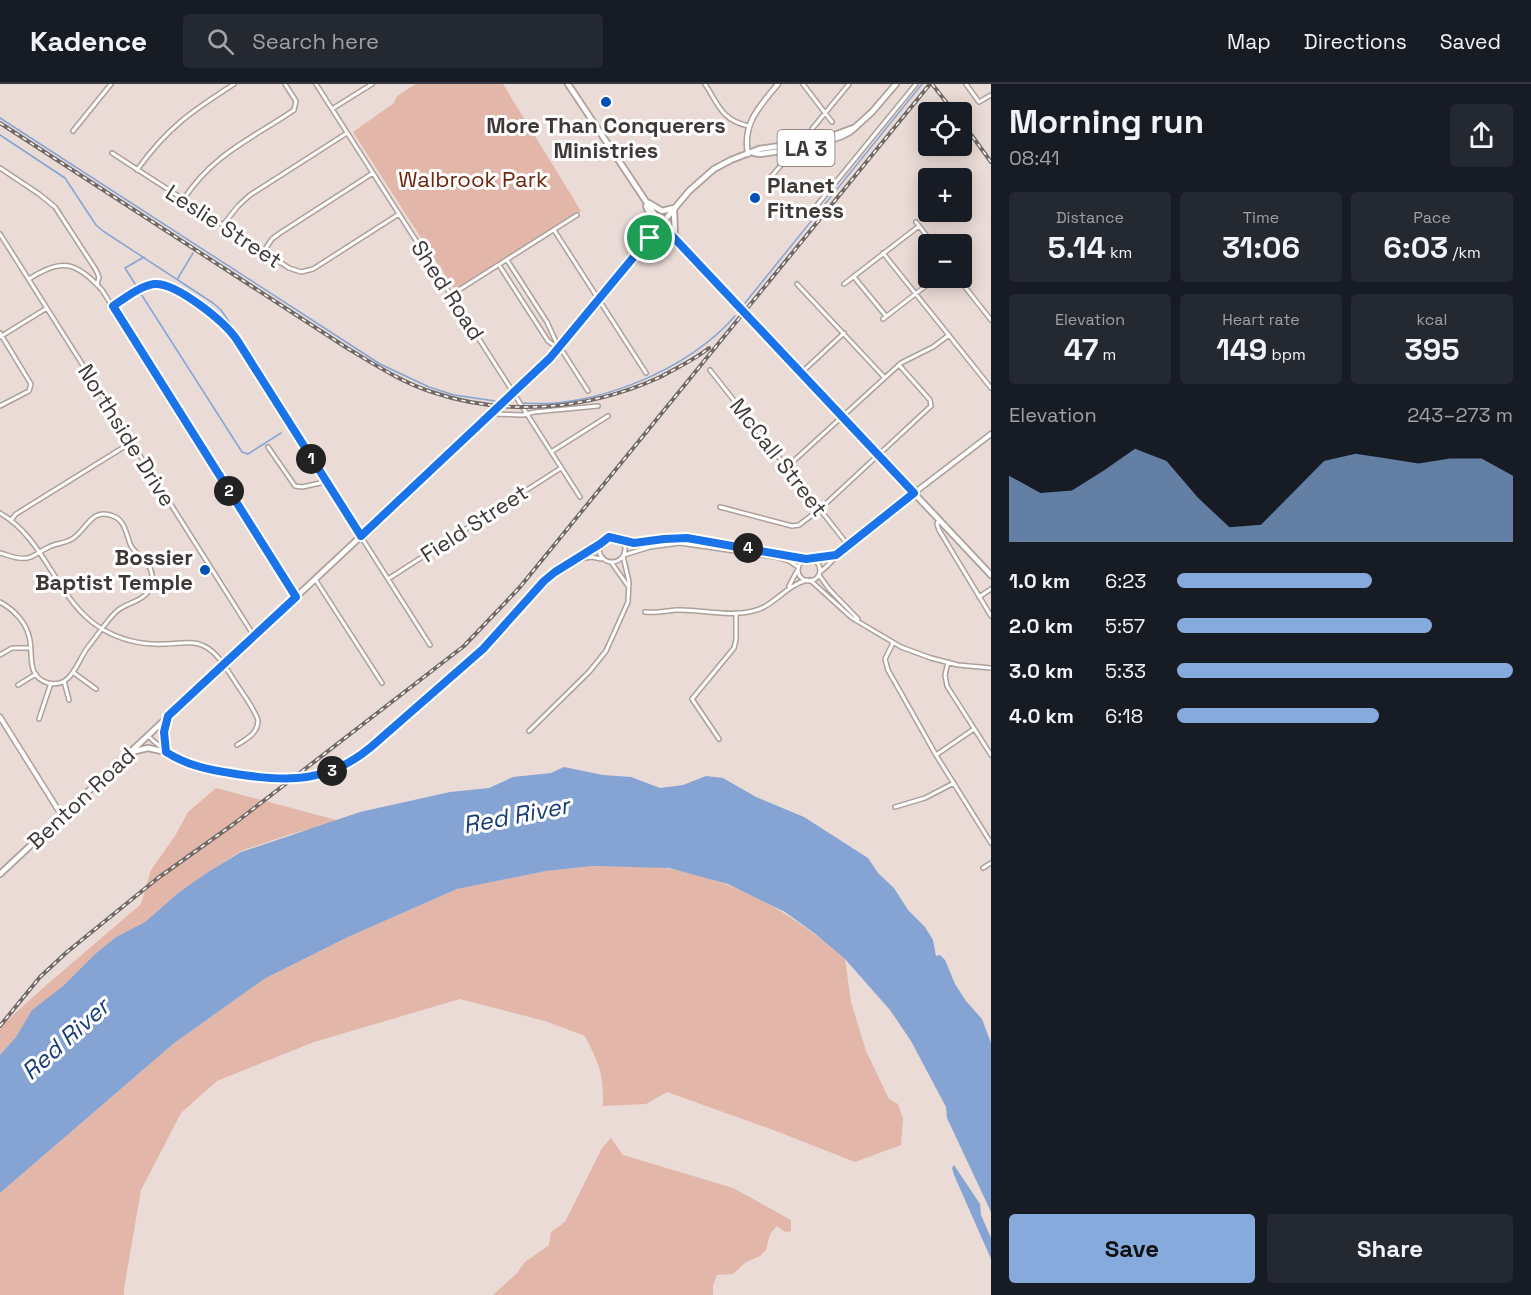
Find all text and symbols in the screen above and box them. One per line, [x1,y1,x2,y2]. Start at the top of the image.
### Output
search box [183,14,603,68]
text: Kadence [30,23,147,59]
icon: search [204,25,237,58]
text: Search here [252,27,379,55]
text: Map [1227,28,1271,55]
text: Directions [1304,28,1407,55]
text: Saved [1440,28,1501,55]
marker: More Than Conquerers Ministries [599,95,613,109]
text: Morning run [1009,101,1204,143]
map controls [918,102,972,288]
button: locate [918,102,972,156]
button: share [1450,104,1513,167]
place label: More Than Conquerers Ministries [486,111,726,164]
road number: LA 3 [778,130,834,166]
text: 08:41 [1009,145,1060,171]
park label: Walbrook Park [398,165,548,193]
button: + [918,168,972,222]
place label: Planet Fitness [767,171,844,224]
street label: Leslie Street [160,178,288,274]
marker: Planet Fitness [748,191,762,205]
text: Distance [1056,207,1124,228]
text: Time [1243,207,1279,228]
text: Pace [1413,207,1451,228]
pin [624,212,675,263]
icon: arrive [633,221,666,254]
text: 5.14 [1048,228,1106,267]
text: 31:06 [1222,228,1300,267]
text: 6:03 [1383,228,1448,267]
button: − [918,234,972,288]
street label: Shed Road [405,235,491,345]
text: km [1106,242,1132,263]
text: /km [1448,242,1481,263]
text: Elevation [1055,309,1125,330]
text: Heart rate [1222,309,1300,330]
text: kcal [1417,309,1447,330]
text: 47 [1064,330,1098,369]
text: 149 [1216,330,1267,369]
text: 395 [1405,330,1459,369]
text: m [1098,344,1116,365]
text: bpm [1267,344,1306,365]
street label: Northside Drive [72,359,182,511]
street label: McCall Street [724,392,834,522]
text: Elevation [1009,402,1097,428]
text: 243–273 m [1407,402,1513,428]
pin: 1 [296,444,326,474]
text: 1 [307,448,315,469]
pin: 2 [214,476,244,506]
street label: Field Street [415,478,533,568]
text: 2 [224,480,234,501]
pin: 4 [733,533,763,563]
text: 4 [743,537,753,558]
place label: Bossier Baptist Temple [35,543,193,596]
marker: Bossier Baptist Temple [198,563,212,577]
text: 1.0 km [1009,568,1070,594]
text: 6:23 [1105,568,1146,594]
text: 2.0 km [1009,613,1073,639]
text: 5:57 [1105,613,1145,639]
text: 3.0 km [1009,658,1073,684]
text: 5:33 [1105,658,1146,684]
text: 4.0 km [1009,703,1074,729]
text: 6:18 [1105,703,1143,729]
street label: Benton Road [21,741,141,855]
pin: 3 [317,756,347,786]
text: 3 [327,760,337,781]
water label: Red River [460,789,575,840]
water label: Red River [15,989,118,1087]
button: Save [1009,1214,1255,1283]
button: Share [1267,1214,1513,1283]

